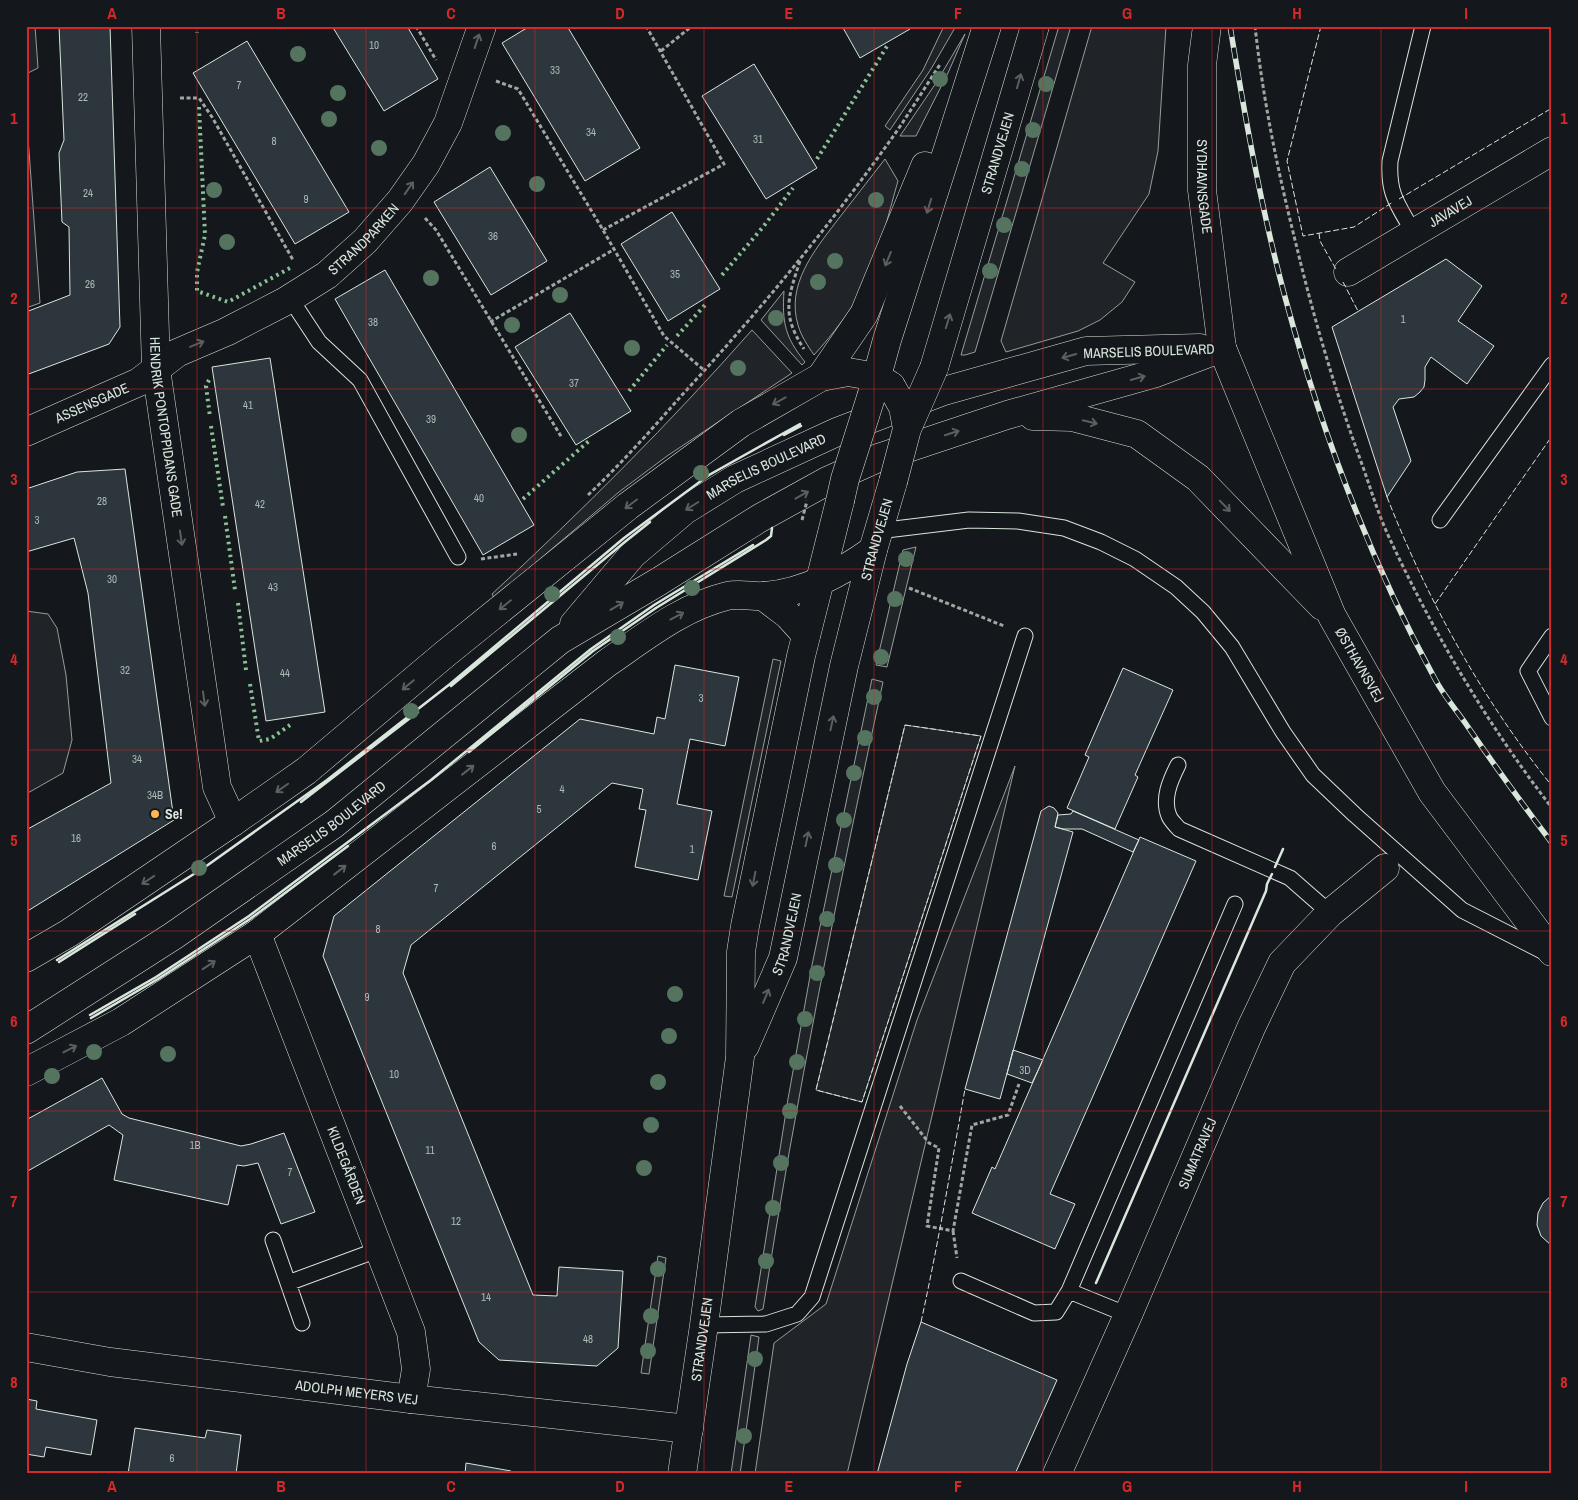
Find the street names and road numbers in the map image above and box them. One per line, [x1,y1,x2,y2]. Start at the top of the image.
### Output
street label: STRANDVEJEN [977,110,1018,196]
street label: SYDHAVNSGADE [1193,139,1216,235]
street label: JAVAVEJ [1425,191,1475,231]
street label: STRANDPARKEN [324,200,403,279]
street label: HENDRIK PONTOPPIDANS GADE [146,337,187,519]
street label: MARSELIS BOULEVARD [1083,340,1215,362]
street label: ASSENSGADE [51,379,132,428]
street label: MARSELIS BOULEVARD [703,429,829,504]
street label: STRANDVEJEN [857,496,897,582]
street label: ØSTHAVNSVEJ [1331,624,1388,706]
street label: MARSELIS BOULEVARD [274,777,389,870]
street label: STRANDVEJEN [768,891,805,978]
street label: SUMATRAVEJ [1174,1115,1220,1192]
street label: KILDEGÅRDEN [323,1124,370,1207]
street label: STRANDVEJEN [687,1297,717,1382]
street label: ADOLPH MEYERS VEJ [294,1376,419,1409]

